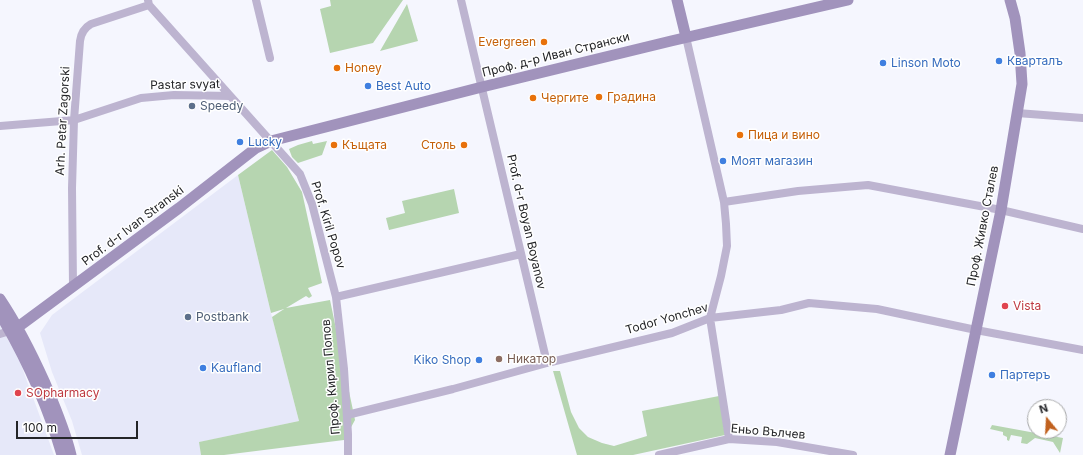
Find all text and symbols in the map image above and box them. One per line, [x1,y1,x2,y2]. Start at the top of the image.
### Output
street label: Проф. д-р Иван Странски [481,30,631,80]
place label: Evergreen [478,35,536,49]
marker: Evergreen [539,37,549,47]
place label: Кварталъ [1007,54,1063,68]
place label: Linson Moto [891,56,961,70]
marker: Кварталъ [994,56,1004,66]
marker: Linson Moto [878,58,888,68]
place label: Honey [345,61,382,75]
marker: Honey [332,63,342,73]
street label: Arh. Petar Zagorski [53,66,73,176]
street label: Pastar svyat [150,77,220,93]
place label: Best Auto [376,79,431,93]
marker: Best Auto [363,81,373,91]
place label: Градина [607,90,656,104]
place label: Чергите [541,91,589,105]
marker: Градина [594,92,604,102]
marker: Чергите [528,93,538,103]
place label: Speedy [200,99,243,113]
marker: Speedy [187,101,197,111]
place label: Пица и вино [748,128,820,142]
marker: Пица и вино [735,130,745,140]
place label: Lucky [248,135,282,149]
marker: Lucky [235,137,245,147]
place label: Къщата [342,138,387,152]
place label: Столь [421,138,456,152]
marker: Къщата [329,140,339,150]
marker: Столь [459,140,469,150]
street label: Prof. d-r Boyan Boyanov [503,153,549,291]
place label: Моят магазин [731,154,813,168]
marker: Моят магазин [718,156,728,166]
street label: Проф. Живко Сталев [964,164,1002,288]
street label: Prof. Kiril Popov [308,180,348,270]
street label: Prof. d-r Ivan Stranski [79,183,187,269]
place label: Vista [1013,299,1041,313]
street label: Todor Yonchev [624,300,710,338]
marker: Vista [1000,301,1010,311]
place label: Postbank [196,310,249,324]
marker: Postbank [183,312,193,322]
street label: Проф. Кирил Попов [319,319,343,435]
place label: Никатор [507,352,556,366]
place label: Kiko Shop [414,353,471,367]
marker: Никатор [494,354,504,364]
marker: Kiko Shop [474,355,484,365]
place label: Kaufland [211,361,261,375]
marker: Kaufland [198,363,208,373]
place label: Партеръ [1000,368,1050,382]
marker: Партеръ [987,370,997,380]
place label: SOpharmacy [26,386,99,400]
marker: SOpharmacy [13,388,23,398]
north arrow [1027,399,1067,439]
text: N [1037,401,1050,416]
scale bar [18,413,140,439]
text: 100 m [23,420,57,435]
street label: Еньо Вълчев [730,422,806,442]

